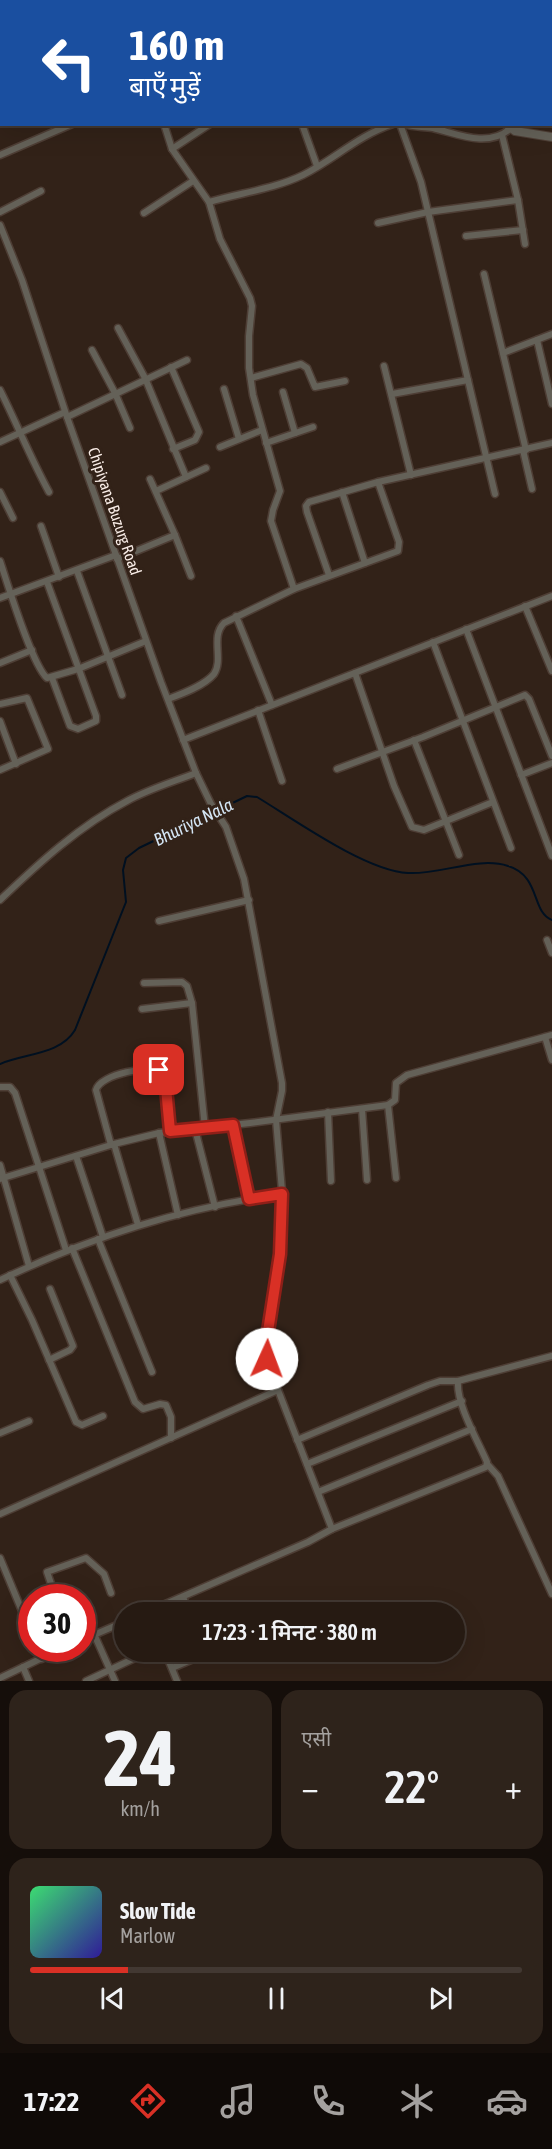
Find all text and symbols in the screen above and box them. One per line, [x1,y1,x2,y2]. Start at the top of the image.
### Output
text: 160 m [129,21,224,69]
icon: left [30,24,108,102]
text: बाएँ मुड़ें [129,71,201,102]
street label: Chipiyana Buzurg Road [84,445,145,578]
water label: Bhuriya Nala [150,794,237,850]
pin [133,1044,184,1095]
icon: arrive [142,1053,175,1086]
position arrow [235,1327,299,1391]
speed limit sign: 30 [18,1584,96,1662]
text: 17:23 · 1 मिनट · 380 m [202,1619,377,1645]
text: 24 [104,1713,177,1803]
text: एसी [302,1727,331,1750]
text: 22° [384,1761,439,1813]
text: − [302,1768,319,1806]
text: + [505,1768,522,1806]
text: km/h [120,1797,160,1820]
text: Slow Tide [120,1898,196,1924]
text: Marlow [120,1924,175,1947]
icon: previous [96,1982,129,2015]
icon: pause [260,1982,293,2015]
icon: next [424,1982,457,2015]
icon: directions [127,2080,169,2122]
icon: music [217,2080,259,2122]
icon: phone [307,2080,349,2122]
icon: climate [396,2080,438,2122]
icon: car [486,2080,528,2122]
text: 17:22 [24,2086,79,2117]

